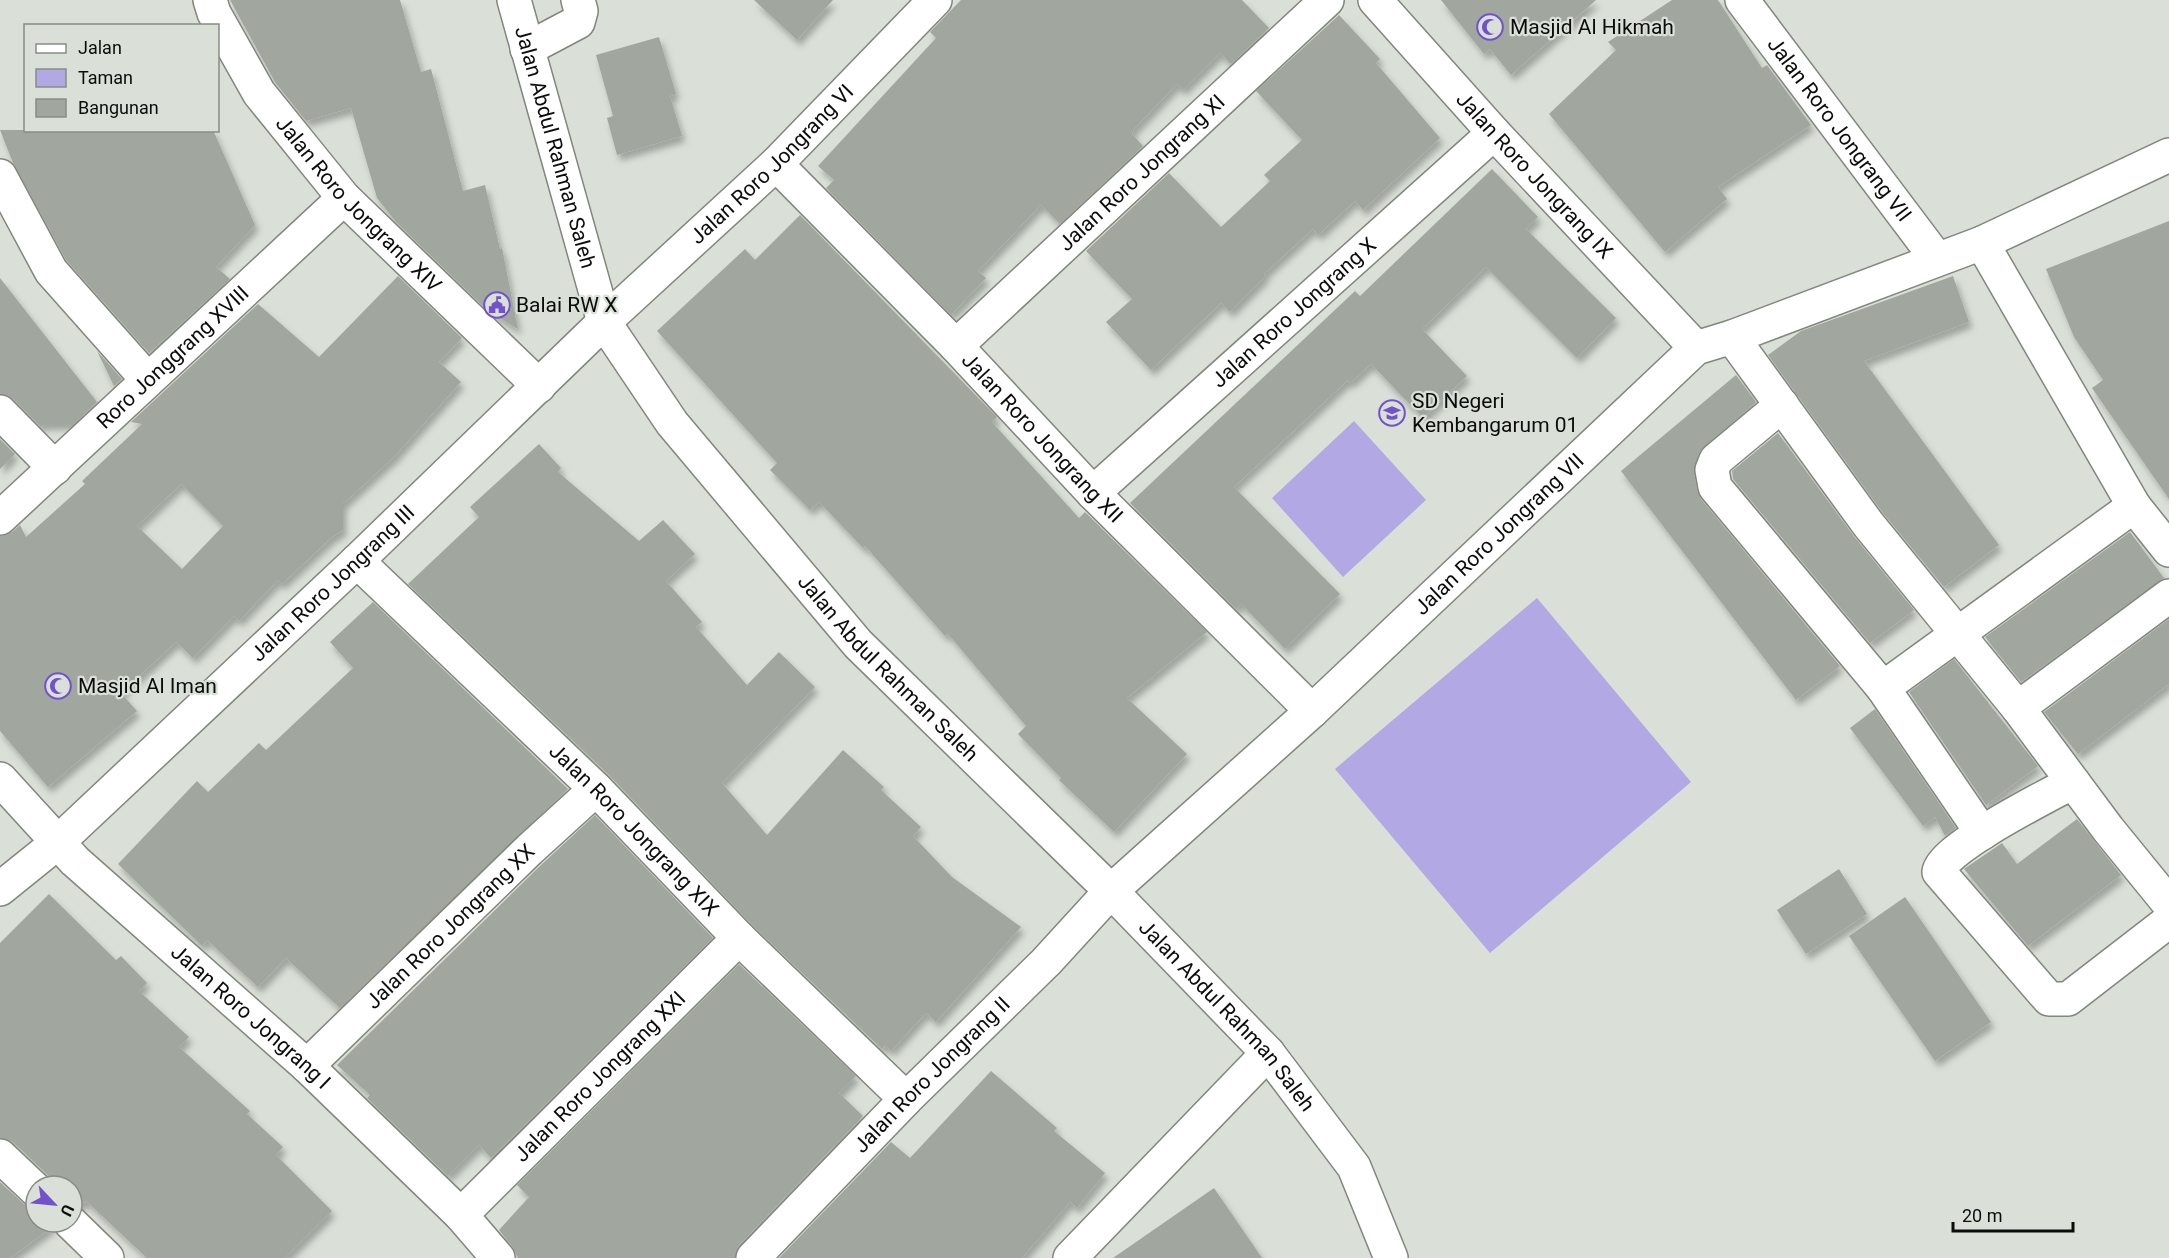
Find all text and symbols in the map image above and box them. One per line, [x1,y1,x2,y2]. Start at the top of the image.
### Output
mosque icon: Masjid Al Hikmah [1475,12,1505,42]
place label: Masjid Al Hikmah [1510,15,1674,39]
legend [24,24,219,132]
street label: Jalan Abdul Rahman Saleh [510,24,600,271]
street label: Jalan Roro Jongrang VII [1762,33,1916,226]
text: Jalan [78,37,122,58]
text: Taman [78,67,133,88]
street label: Jalan Roro Jongrang VI [685,80,858,249]
street label: Jalan Roro Jongrang IX [1451,87,1618,263]
street label: Jalan Roro Jongrang XI [1054,90,1230,256]
text: Bangunan [78,97,159,118]
street label: Jalan Roro Jongrang XIV [271,112,447,297]
street label: Jalan Roro Jongrang X [1207,233,1381,393]
street label: Roro Jonggrang XVIII [92,281,254,434]
public building icon: Balai RW X [482,290,512,320]
place label: Balai RW X [516,293,617,317]
street label: Jalan Roro Jongrang XII [957,348,1128,528]
place label: SD Negeri Kembangarum 01 [1412,389,1578,437]
school or university icon: SD Negeri Kembangarum 01 [1377,398,1407,428]
street label: Jalan Roro Jongrang VII [1409,449,1589,620]
street label: Jalan Roro Jongrang III [246,500,419,666]
street label: Jalan Abdul Rahman Saleh [793,570,983,767]
mosque icon: Masjid Al Iman [43,671,73,701]
place label: Masjid Al Iman [78,674,217,698]
street label: Jalan Roro Jongrang XIX [544,739,723,921]
street label: Jalan Roro Jongrang XX [361,839,540,1014]
street label: Jalan Abdul Rahman Saleh [1134,915,1320,1116]
street label: Jalan Roro Jongrang I [166,940,335,1094]
street label: Jalan Roro Jongrang XXI [509,987,690,1167]
street label: Jalan Roro Jongrang II [849,992,1015,1158]
north arrow [24,1174,84,1234]
scale bar [1953,1195,2073,1233]
text: U [56,1201,78,1219]
text: 20 m [1962,1205,2002,1226]

